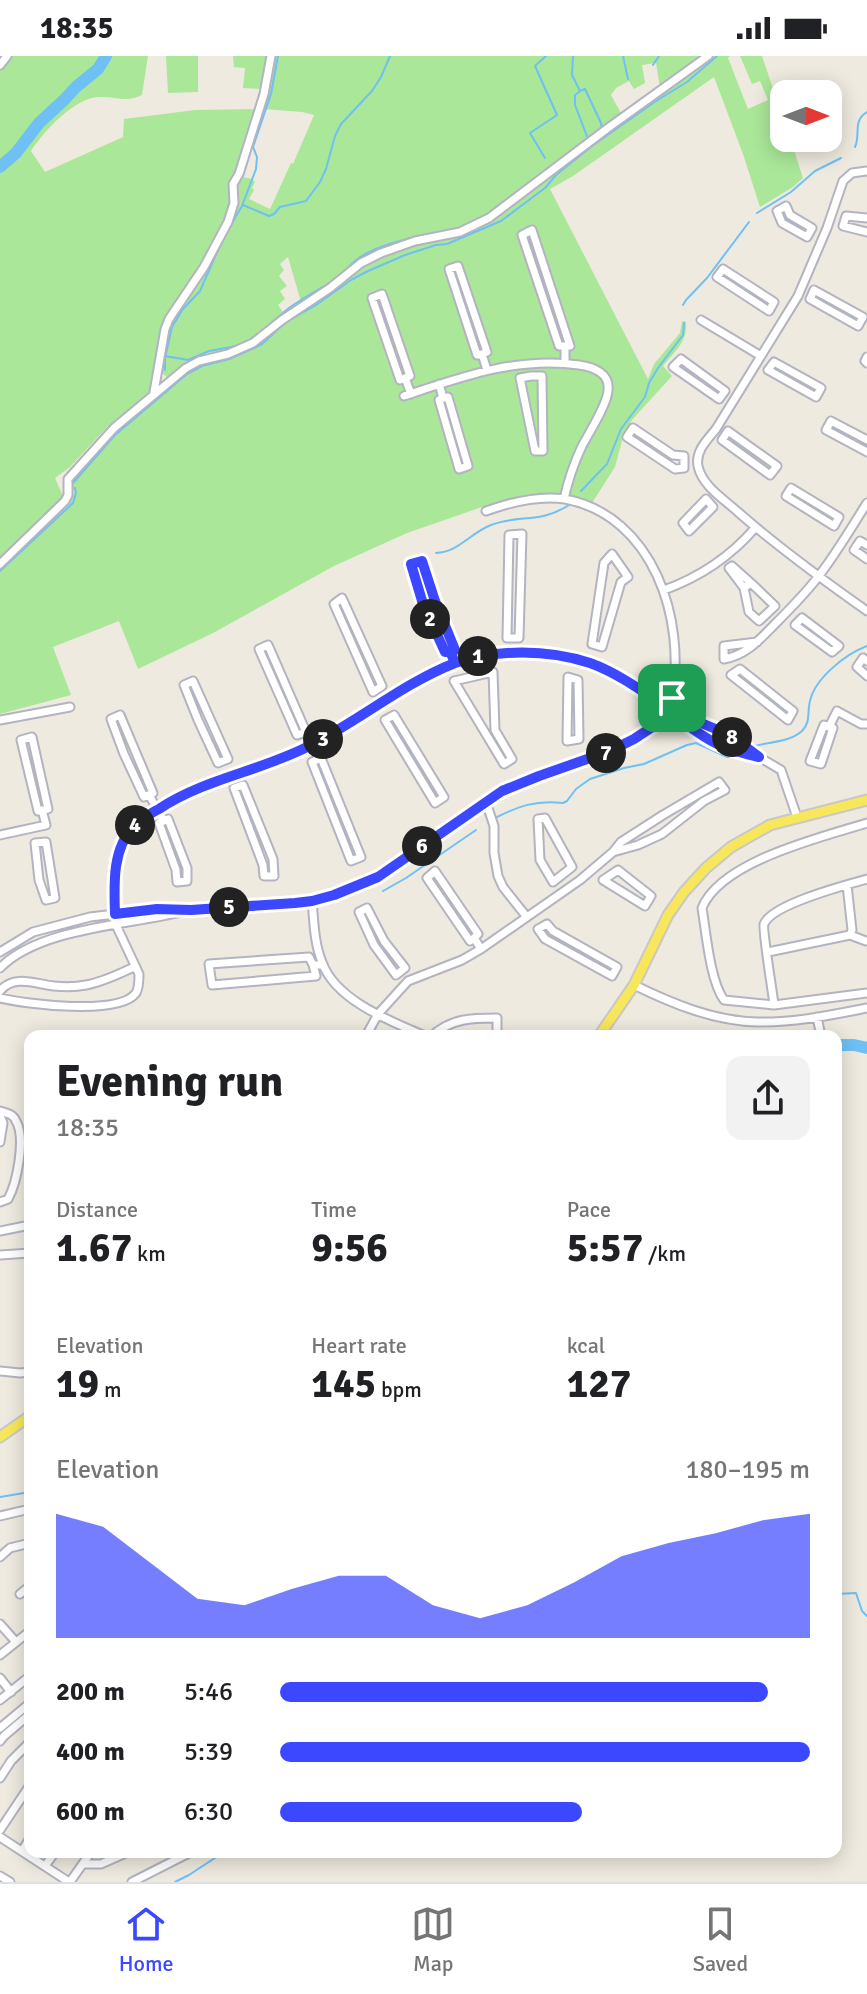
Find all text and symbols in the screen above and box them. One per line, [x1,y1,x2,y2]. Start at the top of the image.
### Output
text: 18:35 [40,10,114,47]
north arrow [770,80,842,152]
map controls [770,80,842,152]
pin: 2 [410,599,450,639]
text: 2 [424,605,436,632]
pin: 1 [458,636,498,676]
text: 1 [472,642,484,669]
pin [638,664,706,732]
icon: arrive [650,676,694,720]
pin: 8 [712,717,752,757]
pin: 3 [303,719,343,759]
text: 8 [726,723,738,750]
text: 3 [317,725,329,752]
pin: 7 [586,733,626,773]
text: 7 [600,739,612,766]
pin: 4 [115,805,155,845]
text: 4 [129,811,141,838]
pin: 6 [402,826,442,866]
text: 6 [416,832,428,859]
pin: 5 [209,887,249,927]
text: 5 [223,893,235,920]
text: Evening run [56,1055,283,1109]
button: share [726,1056,810,1140]
text: 18:35 [56,1112,119,1144]
text: Distance [56,1196,138,1223]
text: Time [311,1196,357,1223]
text: Pace [567,1196,611,1223]
text: 1.67 [56,1223,132,1273]
text: 9:56 [311,1223,388,1273]
text: 5:57 [567,1223,643,1273]
text: km [132,1240,166,1267]
text: /km [643,1240,686,1267]
text: Elevation [56,1332,144,1359]
text: Heart rate [311,1332,407,1359]
text: kcal [567,1332,605,1359]
text: 19 [56,1359,99,1409]
text: 145 [311,1359,376,1409]
text: 127 [567,1359,631,1409]
text: m [99,1376,122,1403]
text: bpm [376,1376,422,1403]
text: Elevation [56,1454,160,1486]
text: 180–195 m [686,1454,810,1486]
text: 200 m [56,1676,125,1708]
text: 5:46 [184,1676,233,1708]
text: 400 m [56,1736,125,1768]
text: 5:39 [184,1736,233,1768]
text: 600 m [56,1796,125,1828]
text: 6:30 [184,1796,233,1828]
tab: Home [119,1902,174,1977]
tab: Map [411,1902,455,1977]
tab: Saved [693,1902,748,1977]

